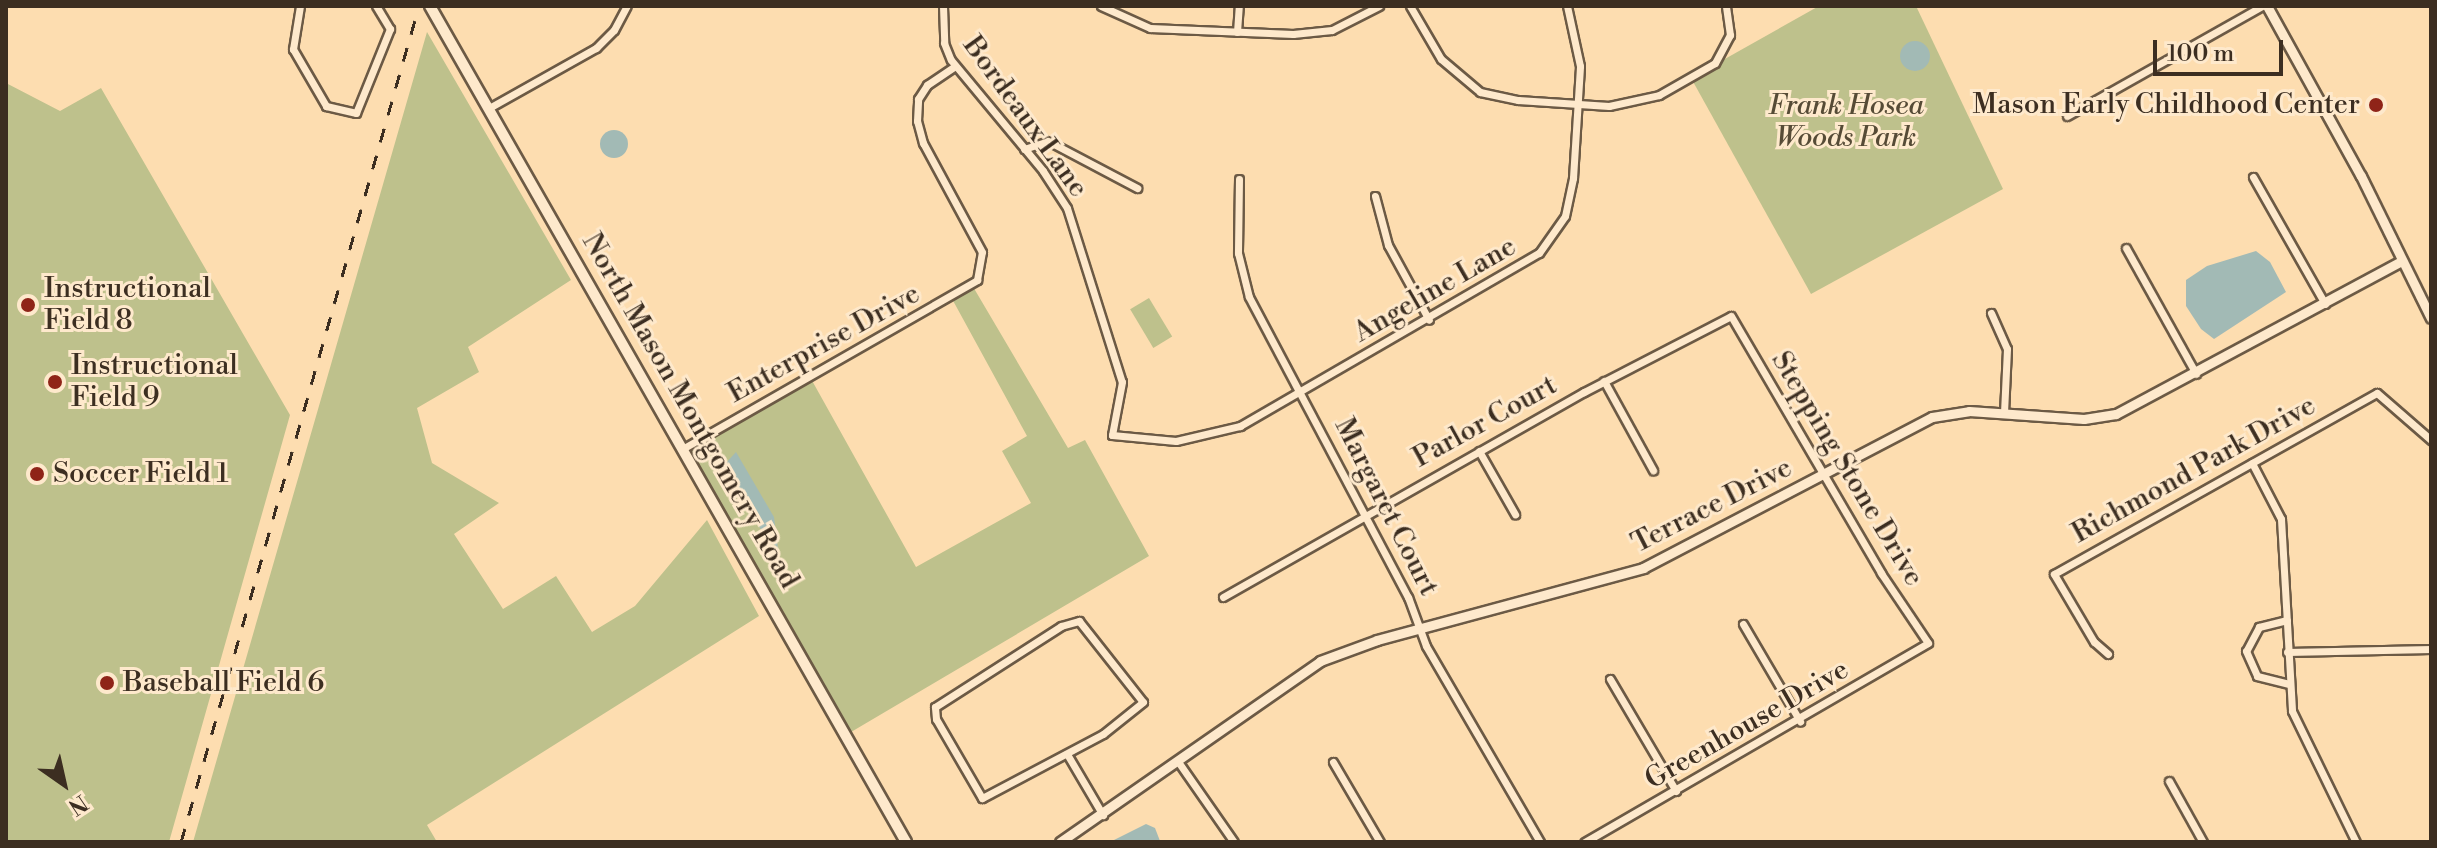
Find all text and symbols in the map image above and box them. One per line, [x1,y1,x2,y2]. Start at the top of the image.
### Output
scale bar [2157,24,2287,74]
street label: Bordeaux Lane [955,30,1095,204]
text: 100 m [2167,39,2234,69]
place label: Mason Early Childhood Center [1973,88,2360,122]
park label: Frank Hosea Woods Park [1768,89,1924,155]
marker: Mason Early Childhood Center [2367,96,2385,114]
street label: North Mason Montgomery Road [574,227,806,595]
street label: Angeline Lane [1348,230,1522,350]
place label: Instructional Field 8 [44,272,211,338]
street label: Enterprise Drive [722,277,926,411]
marker: Instructional Field 8 [19,296,37,314]
street label: Stepping Stone Drive [1764,346,1930,592]
place label: Instructional Field 9 [71,349,238,415]
street label: Parlor Court [1407,369,1563,475]
marker: Instructional Field 9 [46,373,64,391]
street label: Richmond Park Drive [2066,389,2322,551]
street label: Margaret Court [1327,413,1445,601]
street label: Terrace Drive [1626,451,1798,561]
place label: Soccer Field 1 [53,457,229,491]
marker: Soccer Field 1 [28,465,46,483]
street label: Greenhouse Drive [1639,653,1855,797]
place label: Baseball Field 6 [123,666,324,700]
marker: Baseball Field 6 [98,674,116,692]
north arrow [24,744,104,824]
text: N [63,788,92,820]

